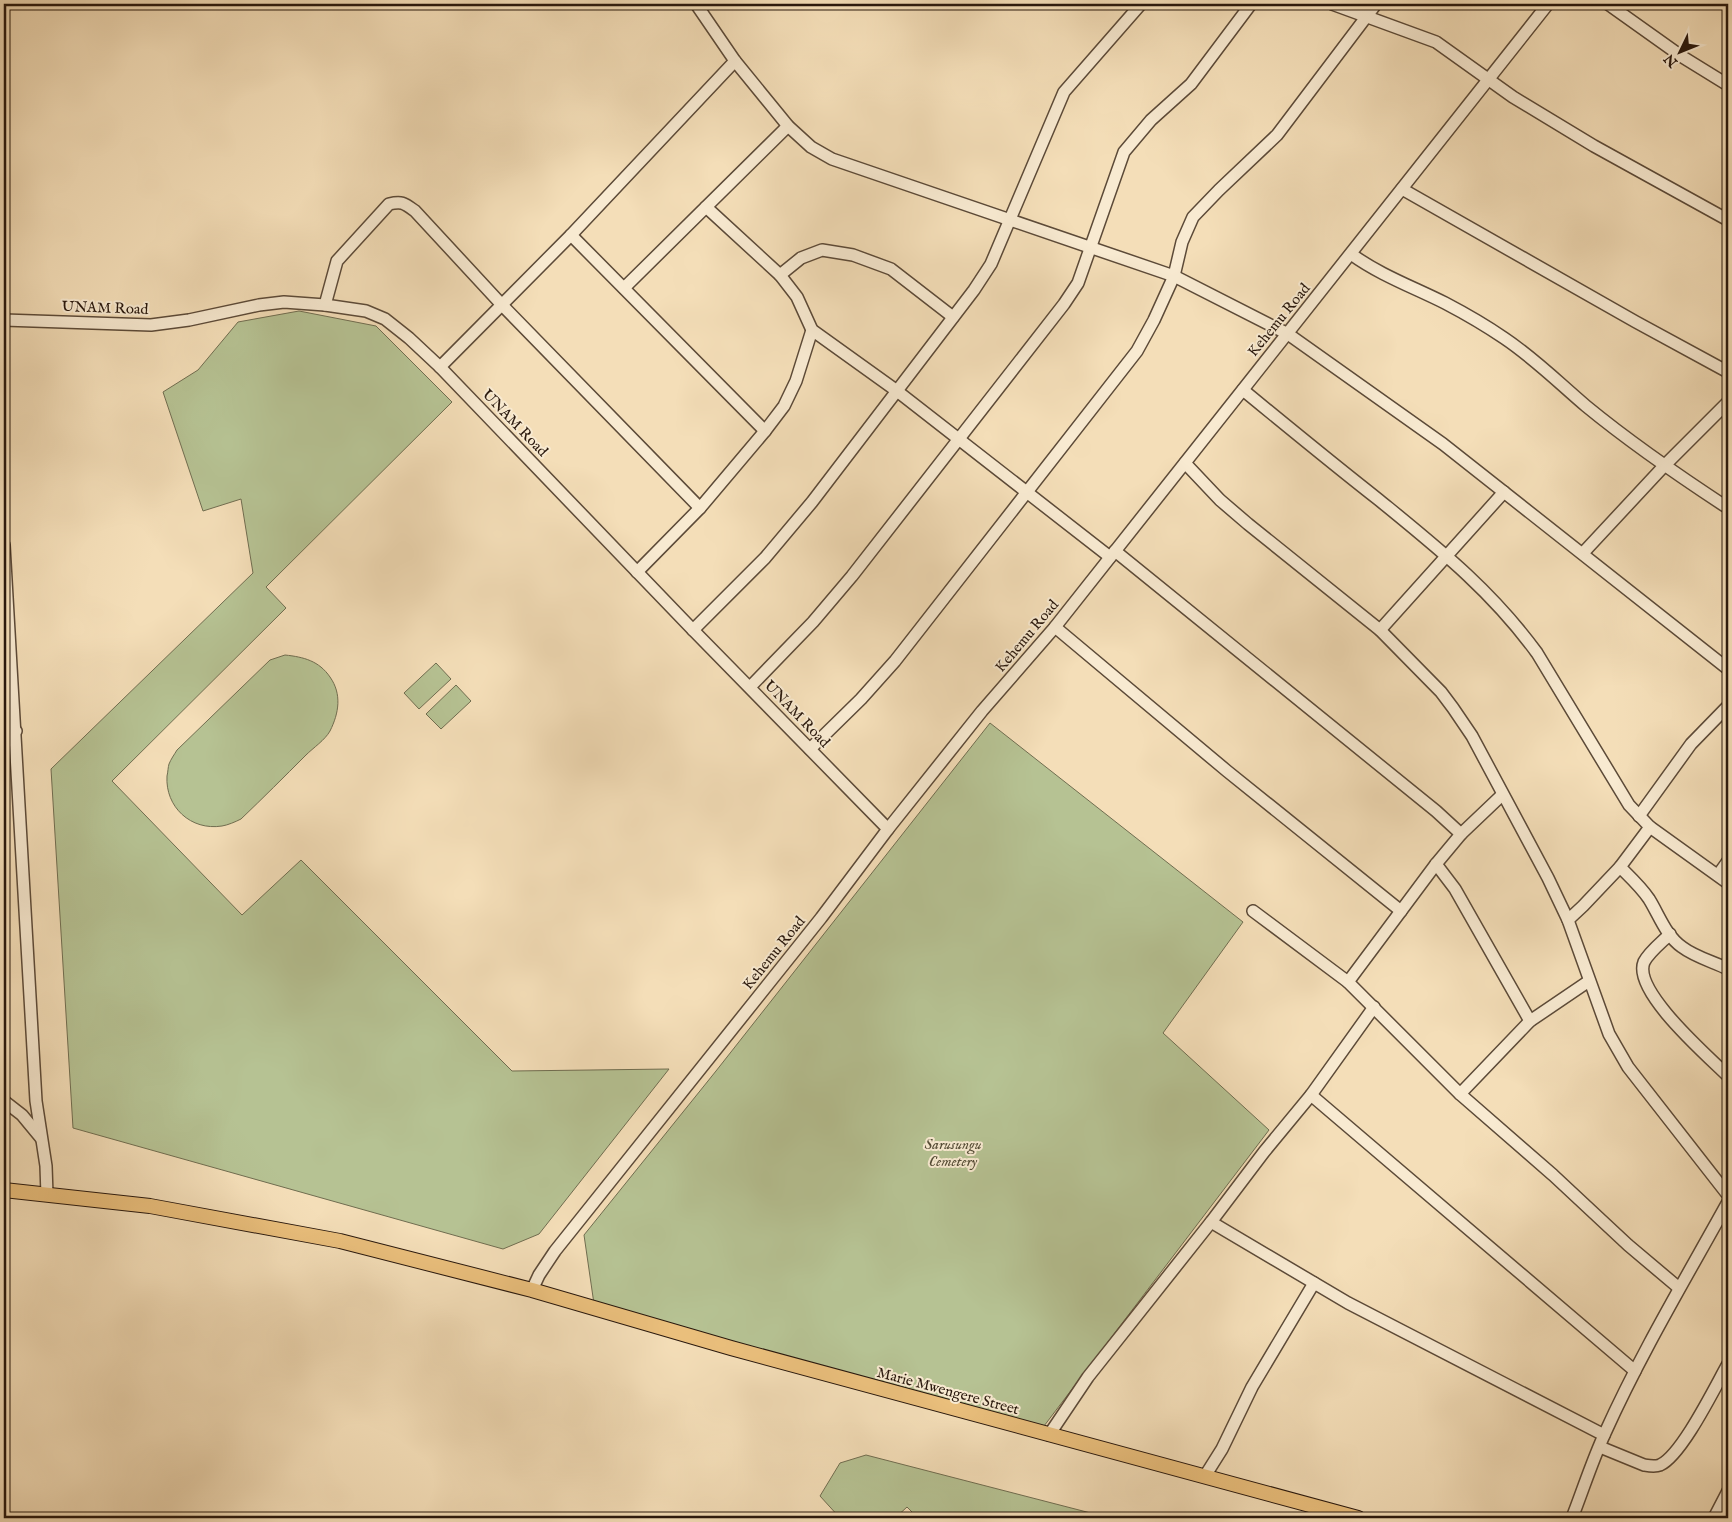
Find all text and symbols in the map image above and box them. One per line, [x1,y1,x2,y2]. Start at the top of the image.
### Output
north arrow [1654,28,1704,78]
text: N [1661,50,1683,71]
street label: Kehemu Road [1244,279,1315,361]
street label: UNAM Road [61,297,150,319]
street label: UNAM Road [478,385,553,462]
street label: Kehemu Road [991,595,1064,676]
street label: UNAM Road [760,676,835,753]
street label: Kehemu Road [739,912,810,994]
park label: Sarusungu Cemetery [924,1135,982,1171]
street label: Marie Mwengere Street [875,1363,1021,1419]

